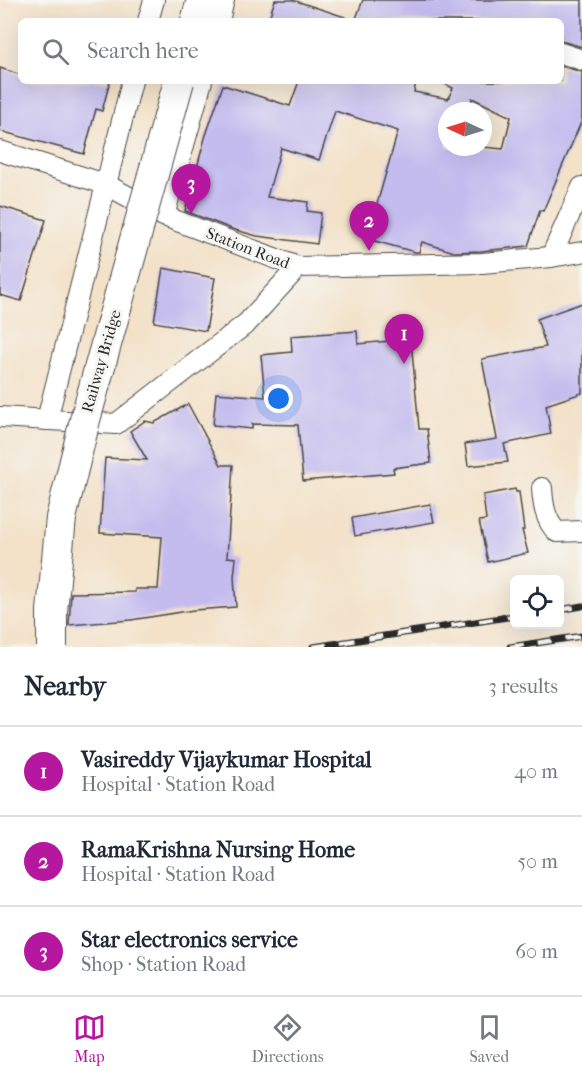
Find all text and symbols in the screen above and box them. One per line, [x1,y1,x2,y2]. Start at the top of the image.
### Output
search box [18,18,564,84]
icon: search [39,35,72,68]
text: Search here [87,38,199,64]
north arrow [438,102,492,156]
pin: 3 [172,164,210,214]
pin: 2 [350,202,388,251]
street label: Station Road [204,223,293,273]
street label: Railway Bridge [77,307,125,415]
pin: 1 [384,314,424,364]
your location [264,384,293,413]
map controls [510,575,564,629]
button: locate [510,575,564,629]
text: Nearby [24,671,106,702]
text: 3 results [489,675,558,698]
text: Vasireddy Vijaykumar Hospital [81,747,372,773]
text: 1 [40,760,47,783]
text: 40 m [514,760,558,783]
text: Hospital · Station Road [81,773,275,796]
text: RamaKrishna Nursing Home [81,837,355,863]
text: 2 [38,850,49,873]
text: 50 m [517,850,558,873]
text: Hospital · Station Road [81,863,275,886]
text: Star electronics service [81,927,298,953]
text: 3 [39,940,48,963]
text: 60 m [515,940,558,963]
text: Shop · Station Road [81,953,246,976]
tab: Map [73,1011,106,1066]
tab: Directions [252,1011,324,1066]
tab: Saved [469,1011,509,1066]

